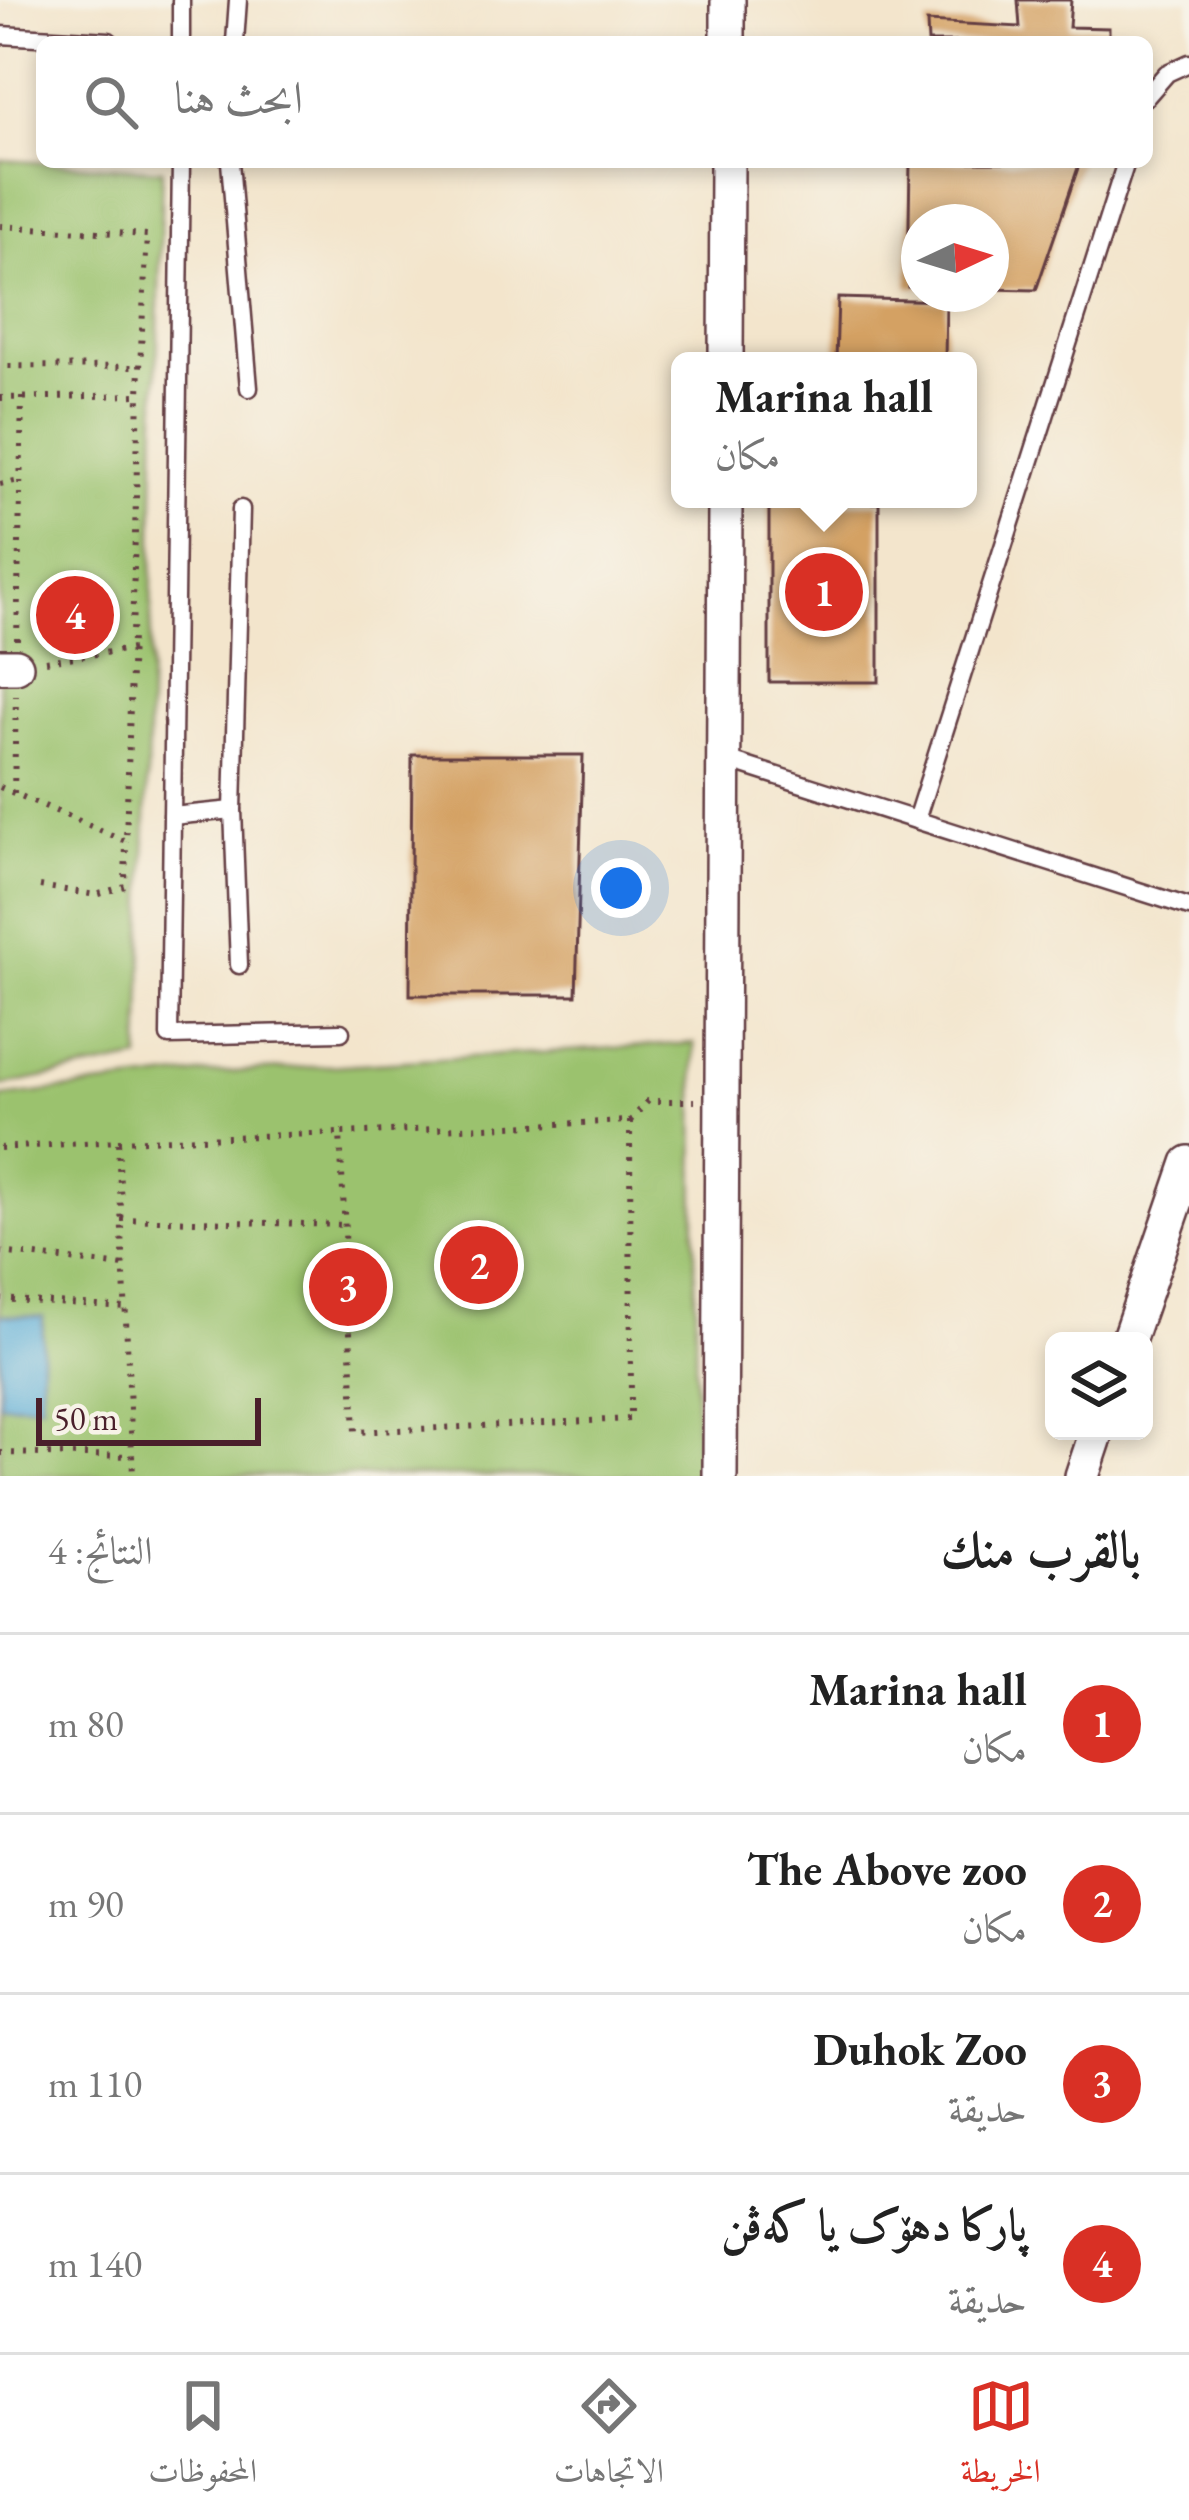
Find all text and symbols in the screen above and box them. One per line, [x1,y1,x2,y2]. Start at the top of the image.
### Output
search box [36,36,1153,168]
text: ابحث هنا [174,68,303,126]
icon: search [78,69,144,135]
north arrow [901,204,1009,312]
popup [671,352,977,508]
text: Marina hall [715,367,933,425]
text: مكان [715,430,780,481]
pin: 1 [785,547,863,637]
pin: 4 [36,570,114,660]
your location [591,858,651,918]
pin: 2 [440,1220,518,1310]
pin: 3 [309,1242,387,1332]
map controls [1045,1332,1153,1440]
button: layers [1045,1332,1153,1440]
scale bar [36,1392,261,1445]
text: 50 m [54,1397,118,1440]
text: بالقرب منك [940,1516,1141,1582]
text: النتائج: 4 [48,1525,153,1576]
text: Marina hall [809,1660,1027,1718]
text: 80 m [48,1698,124,1749]
text: 1 [1092,1698,1112,1749]
text: مكان [962,1723,1027,1774]
text: The Above zoo [747,1840,1027,1898]
text: 90 m [48,1878,124,1929]
text: 2 [1092,1878,1112,1929]
text: مكان [962,1903,1027,1954]
text: Duhok Zoo [813,2020,1027,2078]
text: 110 m [48,2058,142,2109]
text: 3 [1092,2058,1112,2109]
text: حديقة [948,2083,1027,2134]
text: پاركا دهۆک يا كەڤن [721,2195,1027,2253]
text: 140 m [48,2238,142,2289]
text: 4 [1092,2238,1112,2289]
text: حديقة [948,2274,1027,2325]
tab: المحفوظات [148,2373,257,2503]
tab: الاتجاهات [554,2373,664,2503]
tab: الخريطة [960,2373,1041,2503]

